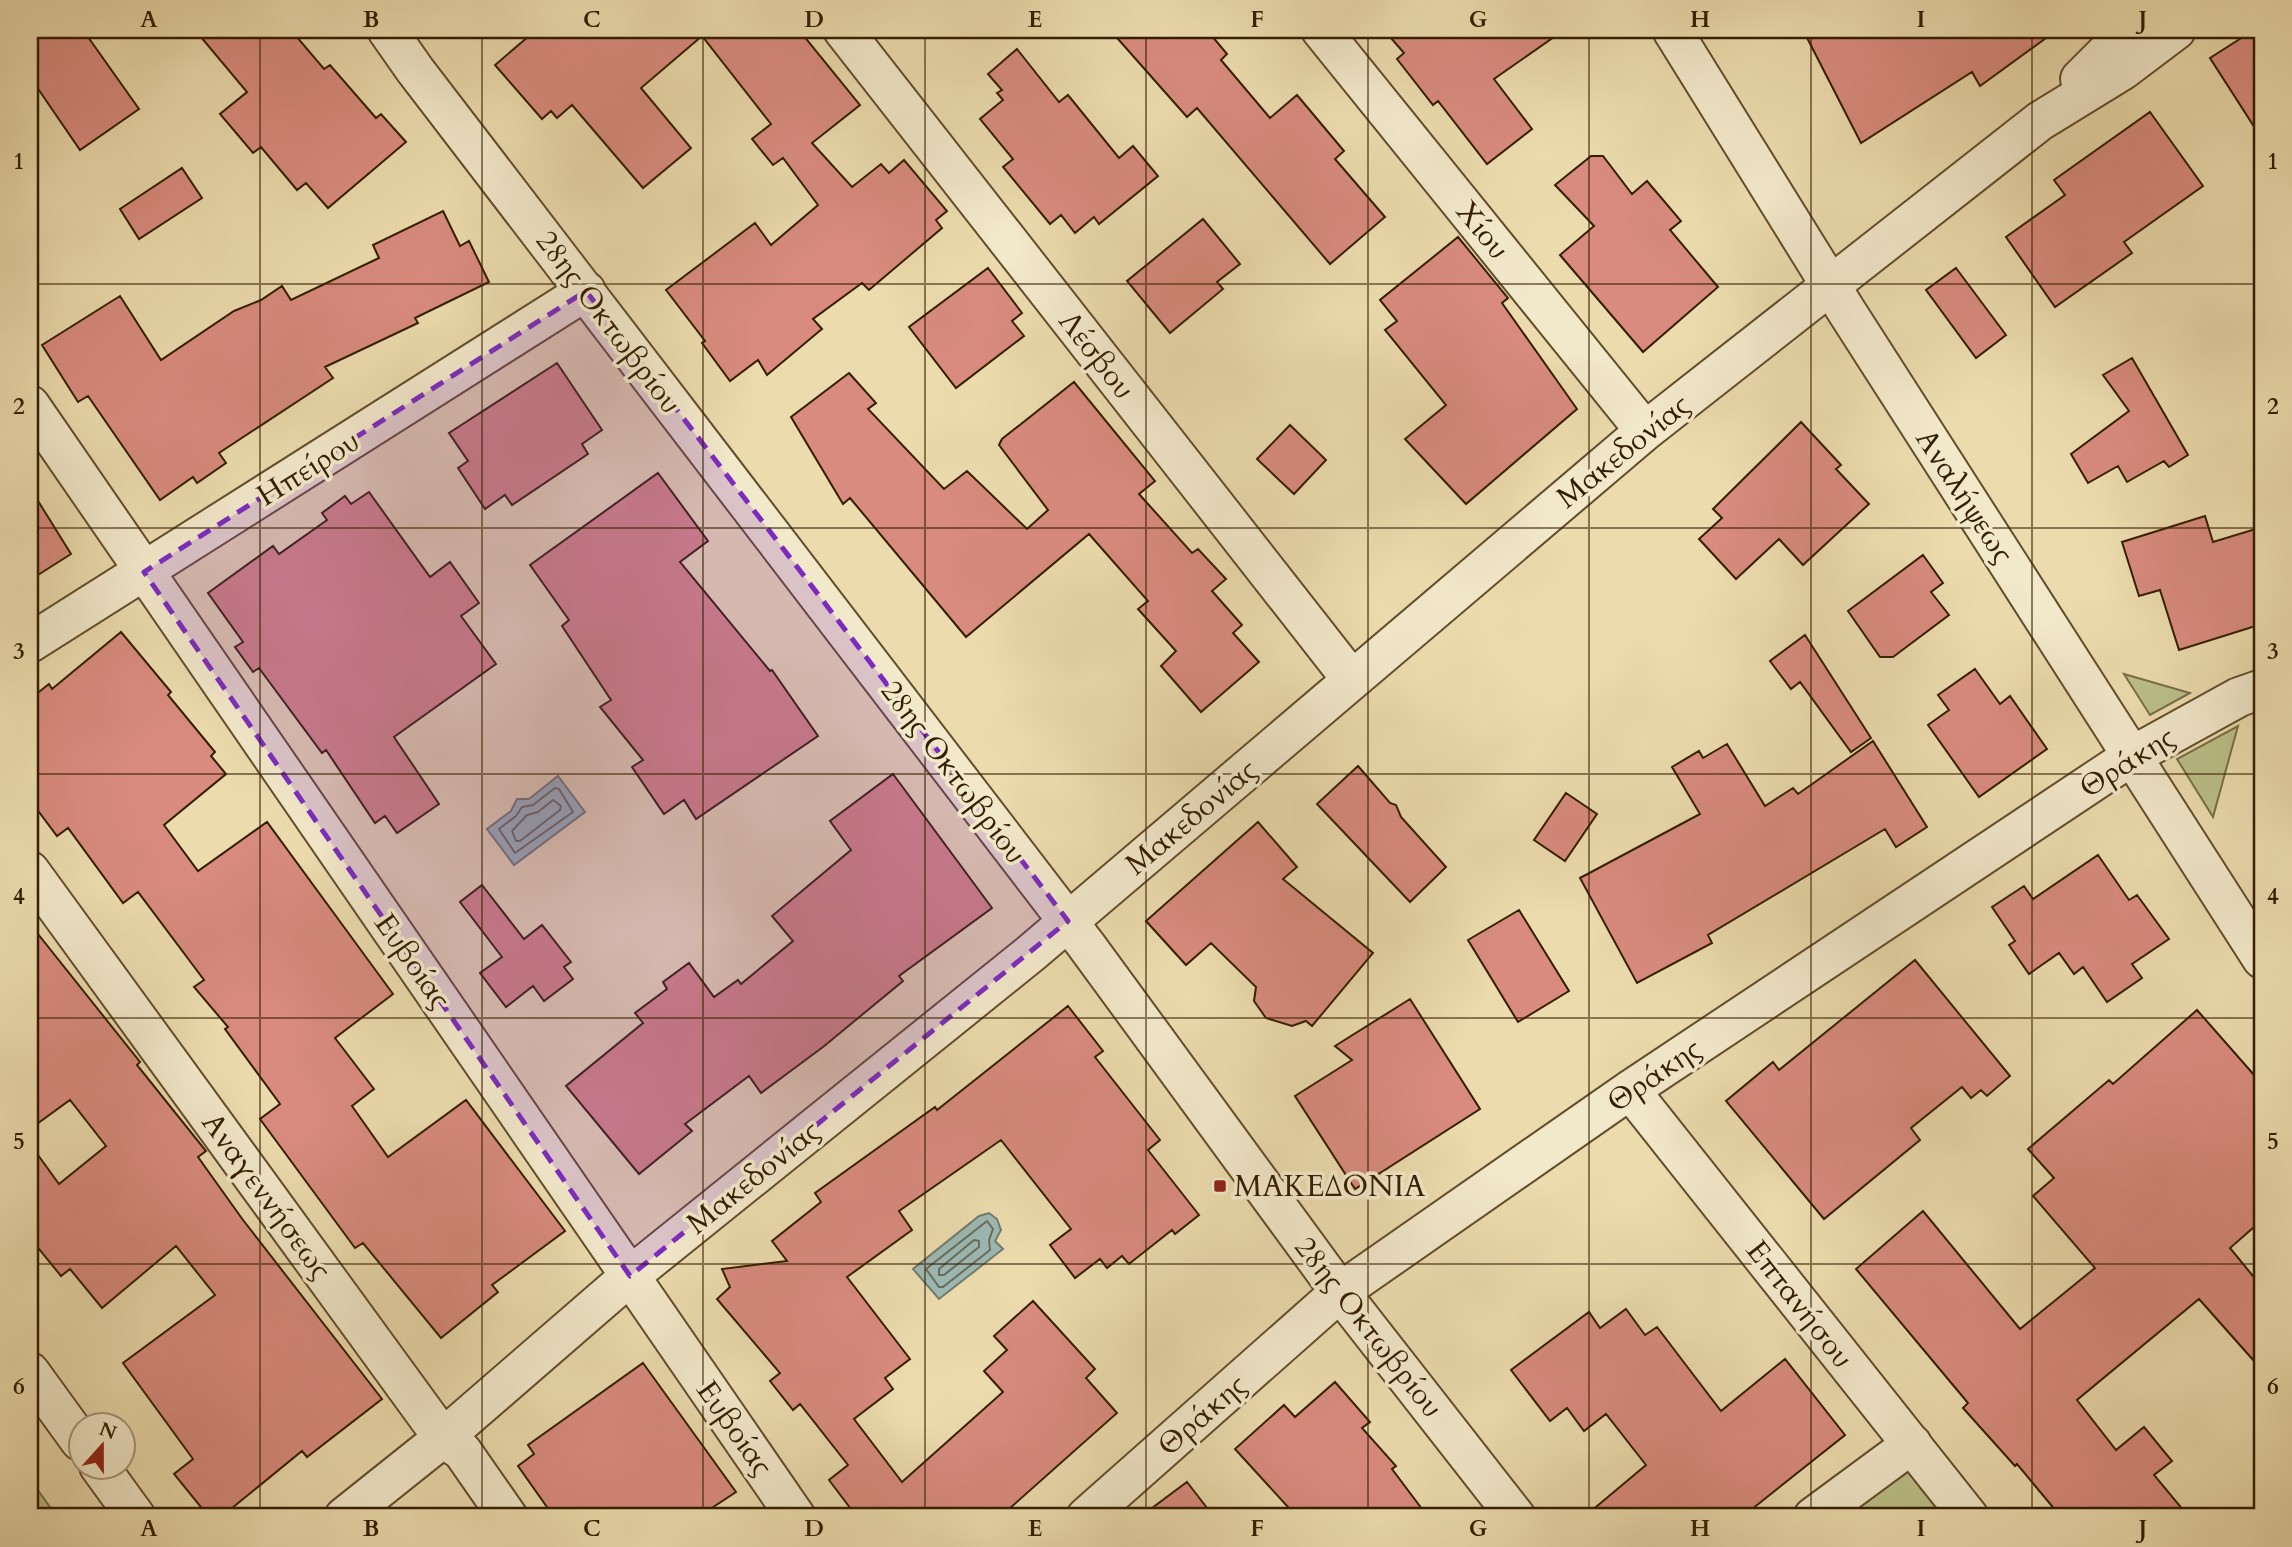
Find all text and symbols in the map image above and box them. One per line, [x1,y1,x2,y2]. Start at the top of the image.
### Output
text: A [140,4,158,35]
text: B [363,4,379,35]
text: C [583,4,601,35]
text: D [804,4,824,35]
text: E [1028,4,1042,35]
text: F [1250,4,1264,35]
text: G [1469,4,1488,35]
text: H [1690,4,1710,35]
text: I [1917,4,1925,35]
text: J [2136,4,2147,35]
text: 1 [13,146,25,177]
text: 1 [2267,146,2279,177]
street label: Χίου [1447,193,1519,268]
street label: 28ης Οκτωβρίου [526,222,691,422]
street label: Λέσβου [1049,303,1144,408]
street label: Μακεδονίας [1548,385,1699,518]
text: 2 [13,391,25,422]
text: 2 [2267,391,2279,422]
street label: Ηπείρου [249,421,367,516]
street label: Αναλήψεως [1906,421,2023,572]
text: 3 [13,636,25,667]
text: 3 [2267,636,2279,667]
street label: 28ης Οκτωβρίου [871,672,1036,872]
street label: Θράκης [2072,717,2183,808]
street label: Μακεδονίας [1117,750,1266,885]
text: 4 [13,881,25,912]
text: 4 [2267,881,2279,912]
street label: Ευβοίας [365,905,460,1017]
street label: Θράκης [1599,1029,1710,1122]
street label: Αναγεννήσεως [192,1104,341,1288]
street label: Μακεδονίας [678,1111,829,1244]
text: 5 [13,1126,25,1157]
text: 5 [2267,1126,2279,1157]
place label: ΜΑΚΕΔΟΝΙΑ [1234,1166,1426,1207]
marker: ΜΑΚΕΔΟΝΙΑ [1212,1178,1228,1194]
street label: 28ης Οκτωβρίου [1285,1228,1452,1426]
street label: Επτανήσου [1737,1232,1863,1377]
street label: Θράκης [1149,1365,1256,1466]
text: 6 [13,1371,25,1402]
text: 6 [2267,1371,2279,1402]
street label: Ευβοίας [687,1372,782,1484]
north arrow [66,1410,136,1480]
text: N [95,1416,121,1446]
text: A [140,1513,158,1544]
text: B [363,1513,379,1544]
text: C [583,1513,601,1544]
text: D [804,1513,824,1544]
text: E [1028,1513,1042,1544]
text: F [1250,1513,1264,1544]
text: G [1469,1513,1488,1544]
text: H [1690,1513,1710,1544]
text: I [1917,1513,1925,1544]
text: J [2136,1513,2147,1544]

